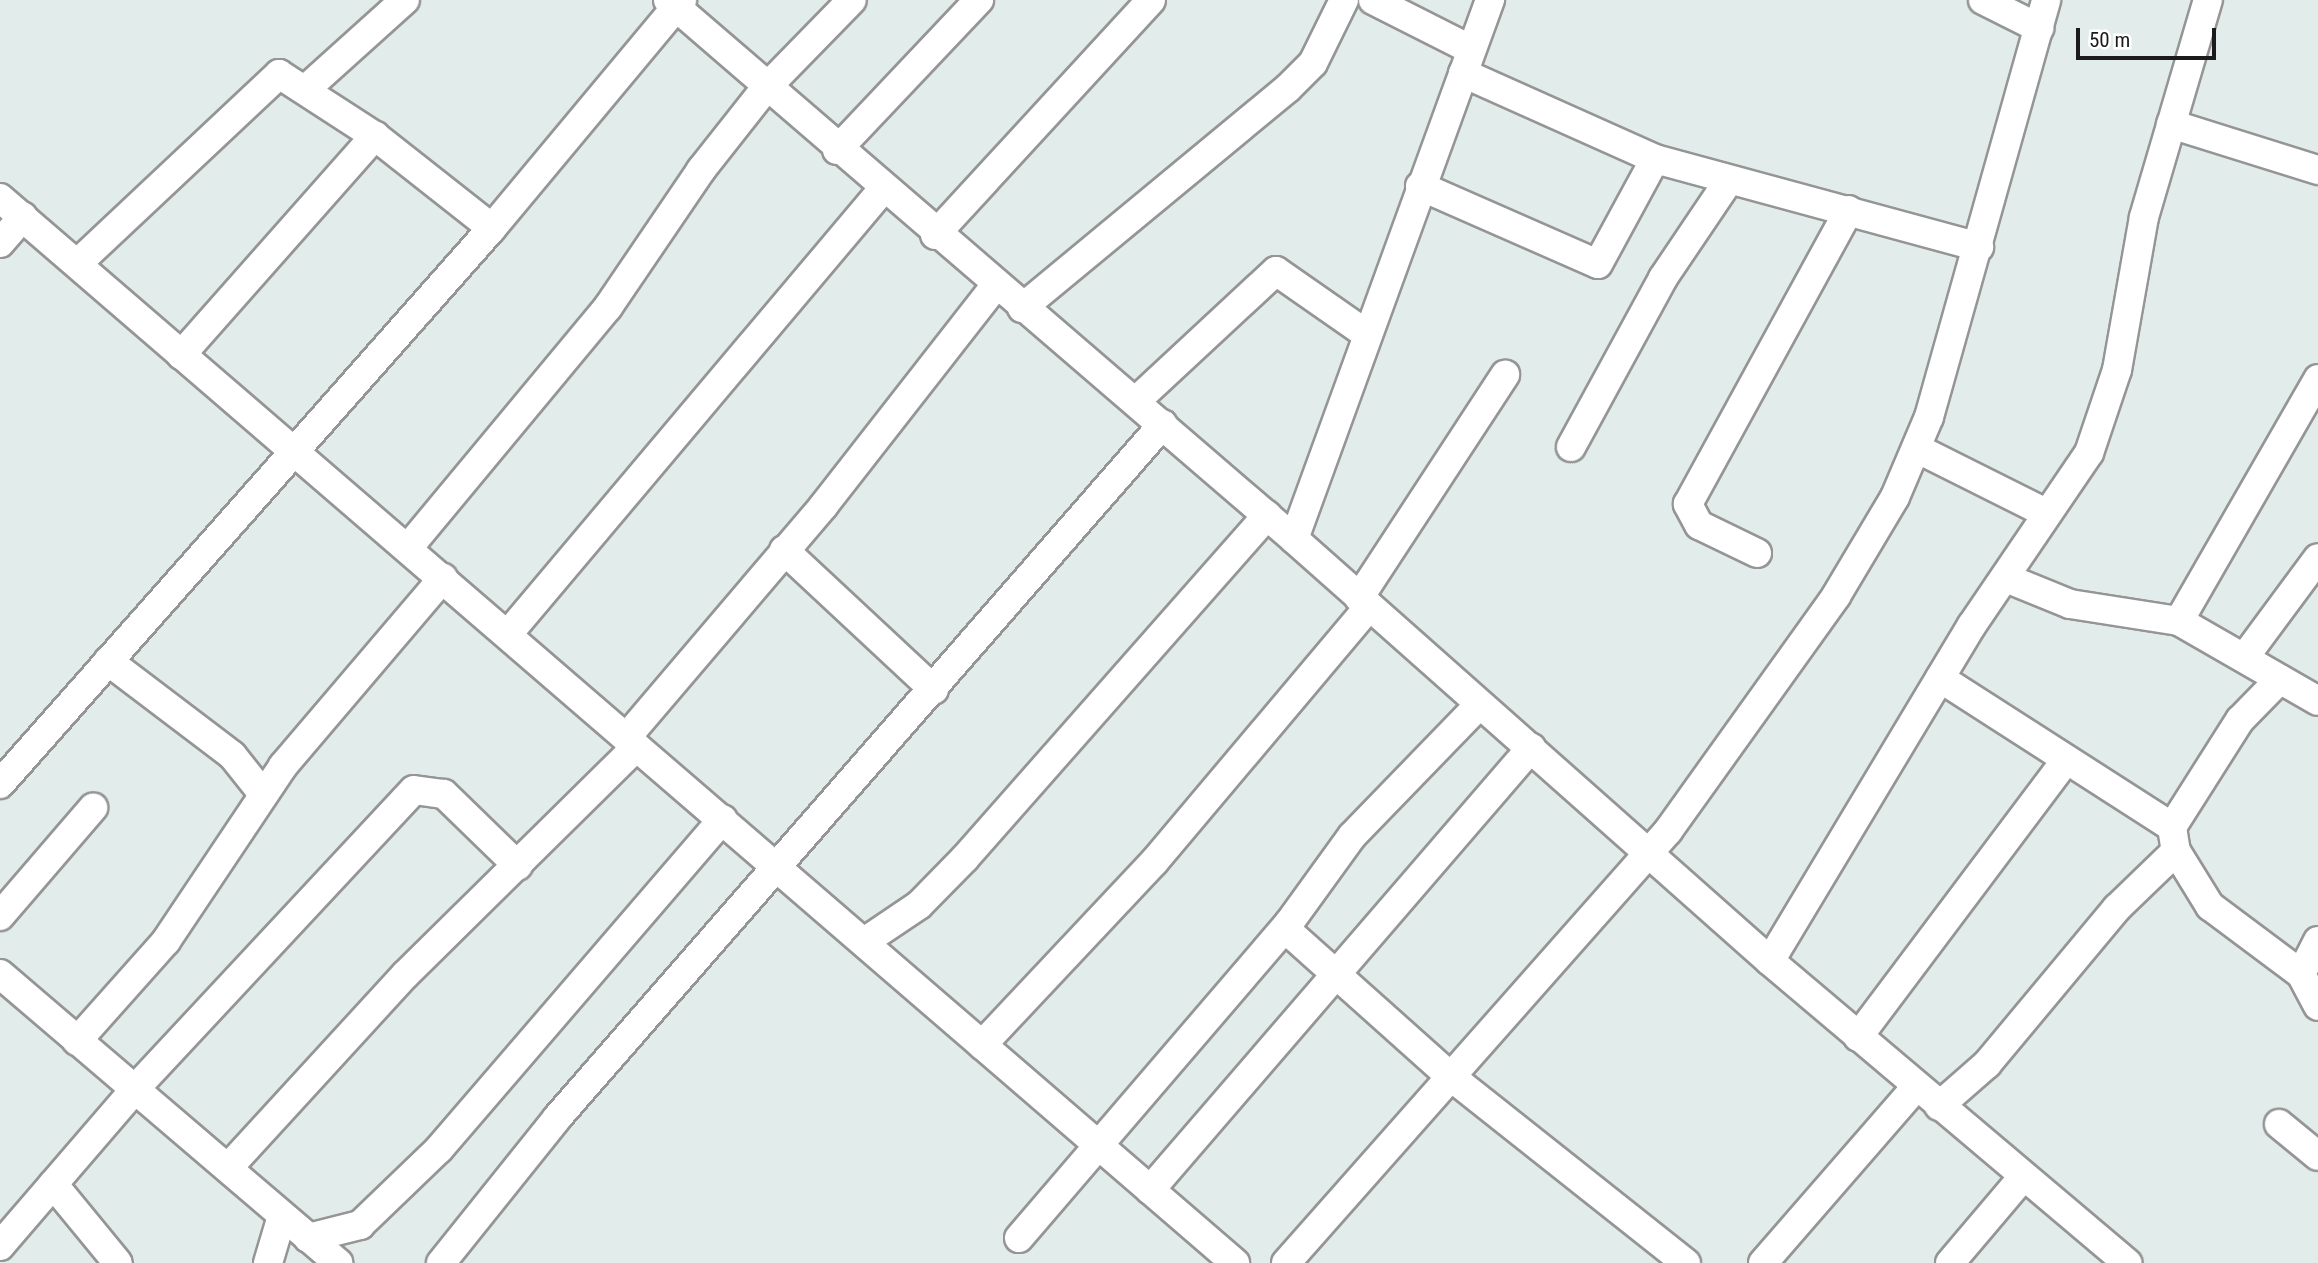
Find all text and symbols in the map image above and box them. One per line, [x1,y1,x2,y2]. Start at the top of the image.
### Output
scale bar [2080,14,2220,58]
text: 50 m [2089,28,2130,52]

